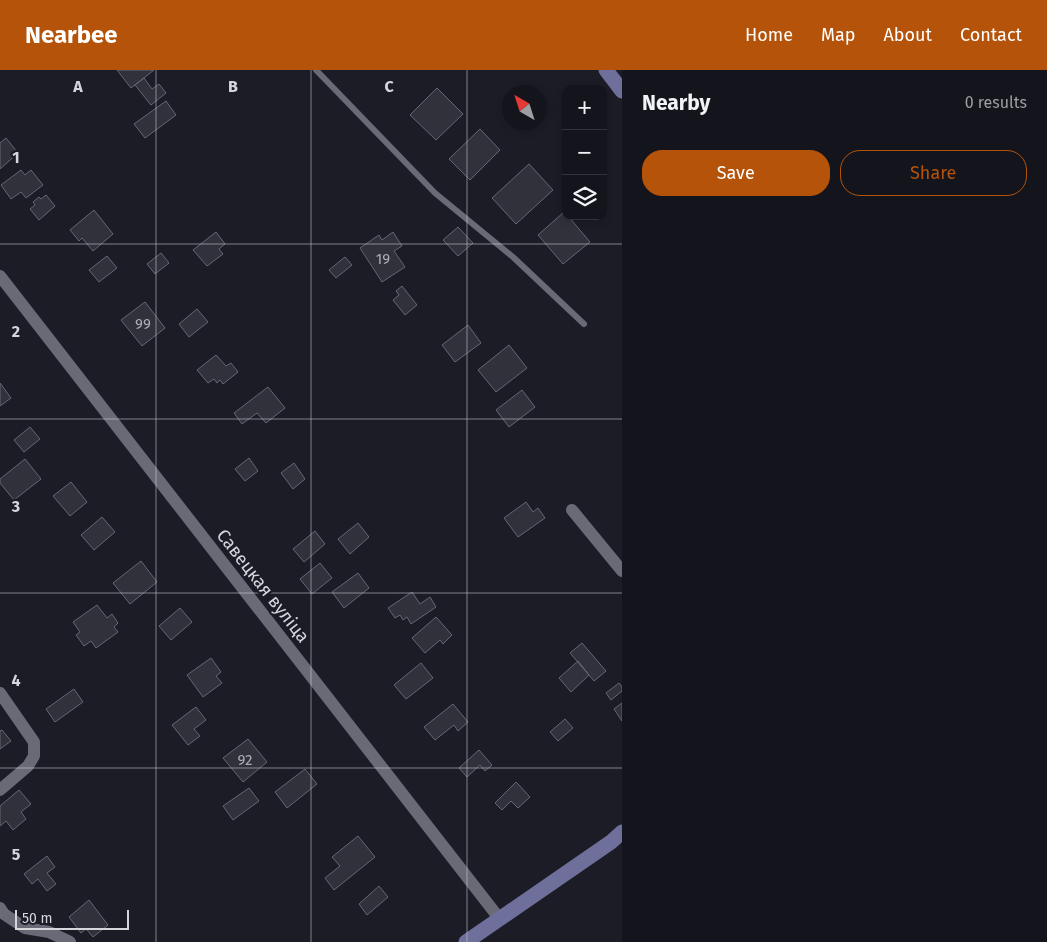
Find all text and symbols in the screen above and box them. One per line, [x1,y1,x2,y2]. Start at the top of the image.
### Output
text: Nearbee [25,21,118,49]
text: Home [745,24,793,46]
text: Map [821,24,855,46]
text: About [883,24,932,46]
text: Contact [960,24,1022,46]
text: A [72,77,83,96]
text: B [228,77,238,96]
text: C [384,77,394,96]
north arrow [502,85,547,130]
map controls [562,85,607,220]
button: + [562,85,607,130]
text: Nearby [642,90,710,116]
text: 0 results [965,93,1027,112]
button: − [562,130,607,175]
text: 1 [12,148,20,167]
button: Save [642,150,830,196]
button: Share [840,150,1027,196]
button: layers [562,175,607,220]
house number: 19 [376,250,390,268]
house number: 99 [135,315,151,333]
text: 2 [12,322,20,341]
text: 3 [11,497,20,516]
street label: Савецкая вуліца [212,525,314,647]
text: 4 [11,671,21,690]
house number: 92 [238,751,252,769]
text: 5 [12,845,21,864]
scale bar [15,907,129,930]
text: 50 m [22,910,53,927]

